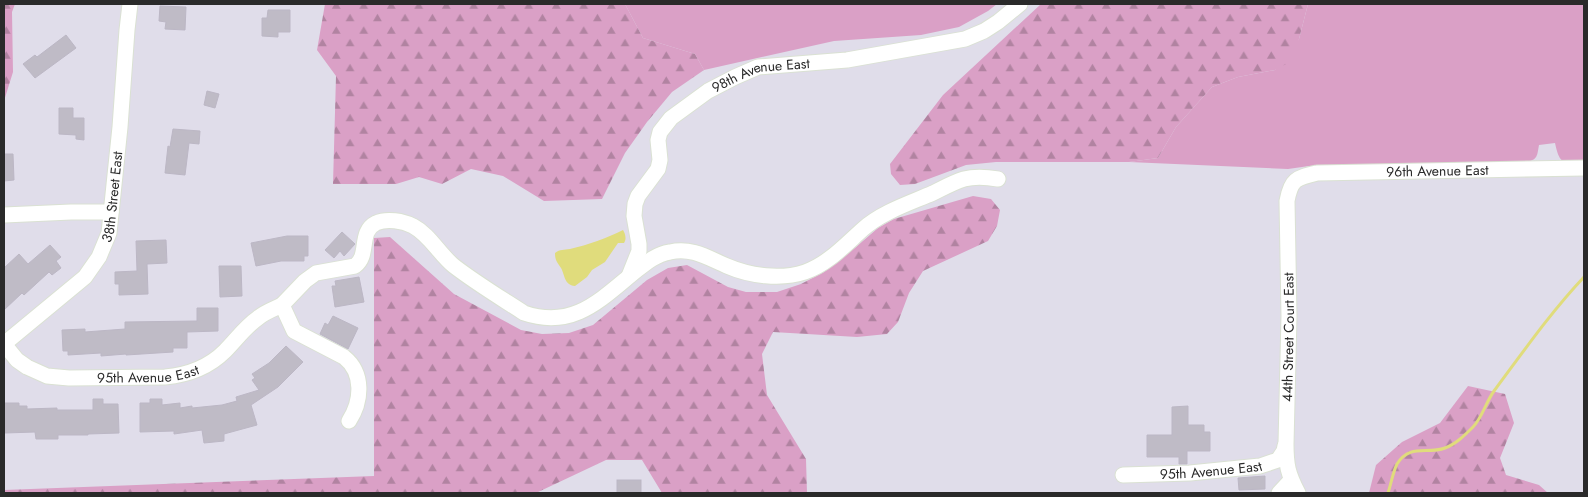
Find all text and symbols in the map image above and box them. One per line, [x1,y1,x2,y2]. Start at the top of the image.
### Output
street label: 98th Avenue East [708,53,811,97]
street label: 38th Street East [96,150,127,245]
street label: 96th Avenue East [1386,160,1489,182]
street label: 44th Street Court East [1277,272,1299,402]
street label: 95th Avenue East [97,359,203,388]
street label: 95th Avenue East [1160,456,1265,484]

